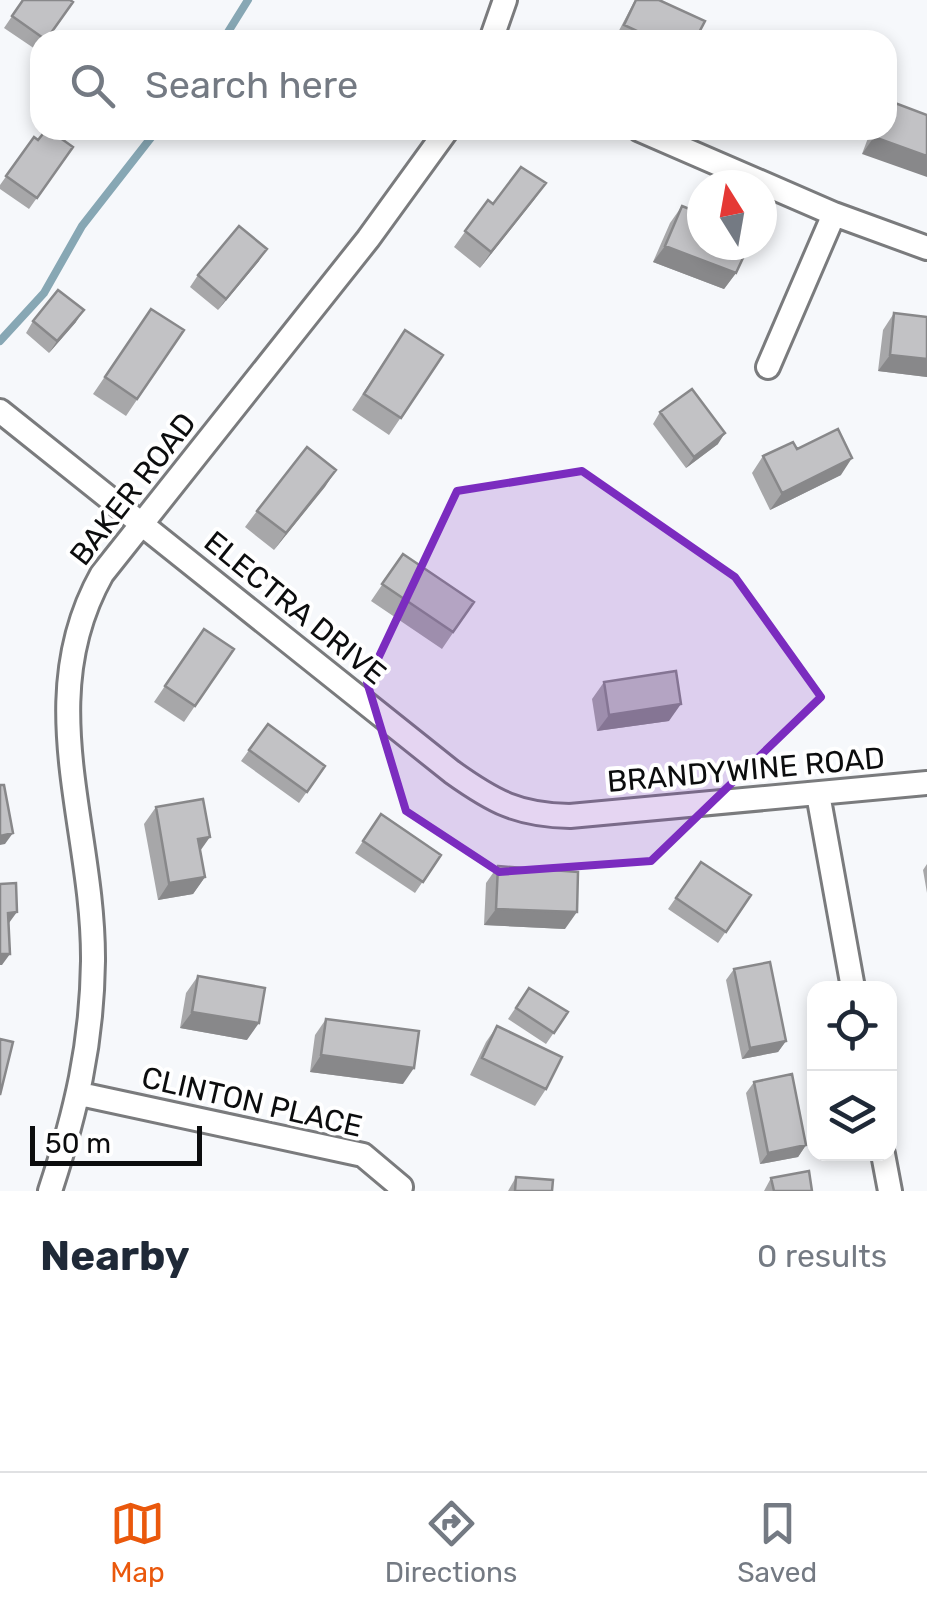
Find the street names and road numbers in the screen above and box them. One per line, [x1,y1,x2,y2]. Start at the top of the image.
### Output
street label: BAKER ROAD [62,406,204,572]
street label: ELECTRA DRIVE [197,524,393,692]
street label: BRANDYWINE ROAD [606,740,886,800]
street label: CLINTON PLACE [138,1059,366,1145]

